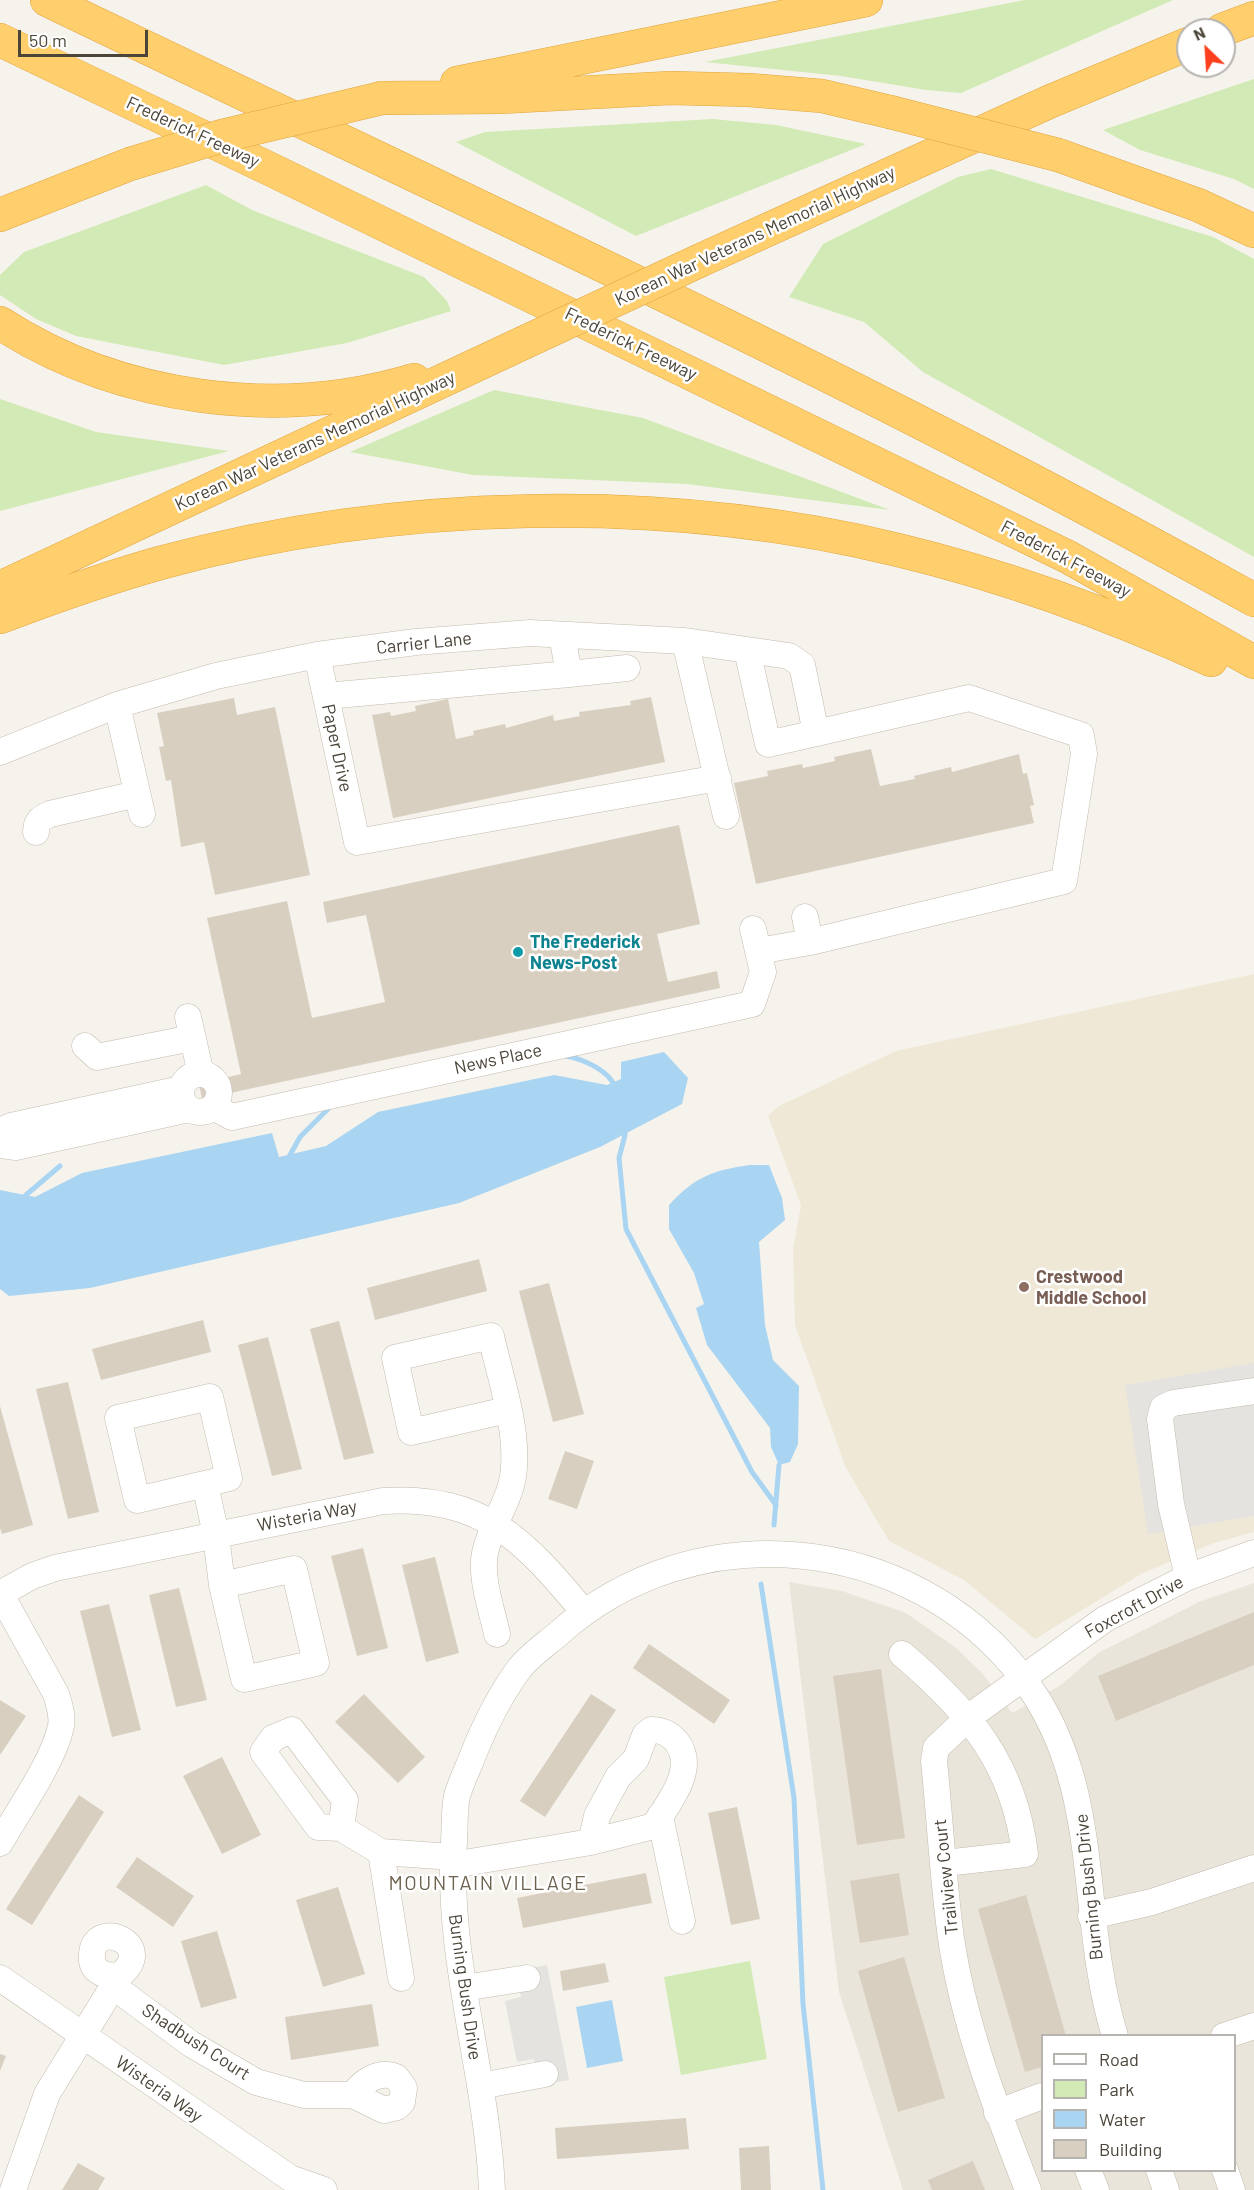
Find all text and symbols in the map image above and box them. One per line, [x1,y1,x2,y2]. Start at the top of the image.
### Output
scale bar [21,18,152,56]
north arrow [1176,18,1236,78]
text: N [1190,22,1208,44]
text: 50 m [29,29,67,51]
street label: Frederick Freeway [123,92,263,172]
street label: Korean War Veterans Memorial Highway [611,161,899,311]
street label: Frederick Freeway [561,303,701,385]
street label: Korean War Veterans Memorial Highway [171,366,459,516]
street label: Frederick Freeway [997,516,1135,602]
street label: Carrier Lane [375,627,473,659]
street label: Paper Drive [317,702,357,794]
place label: The Frederick News-Post [530,931,641,974]
marker: The Frederick News-Post [511,945,525,959]
street label: News Place [452,1039,544,1079]
place label: Crestwood Middle School [1036,1266,1146,1308]
marker: Crestwood Middle School [1017,1280,1031,1294]
street label: Wisteria Way [255,1496,359,1536]
street label: Foxcroft Drive [1081,1571,1187,1643]
street label: Burning Bush Drive [1071,1813,1107,1961]
street label: Trailview Court [929,1818,963,1936]
district label: MOUNTAIN VILLAGE [388,1871,588,1895]
street label: Burning Bush Drive [444,1913,486,2061]
street label: Shadbush Court [138,1999,254,2085]
legend [1041,2034,1236,2172]
text: Road [1099,2048,1139,2070]
street label: Wisteria Way [111,2051,207,2127]
text: Park [1099,2078,1134,2100]
text: Water [1099,2108,1146,2130]
text: Building [1099,2138,1162,2160]

